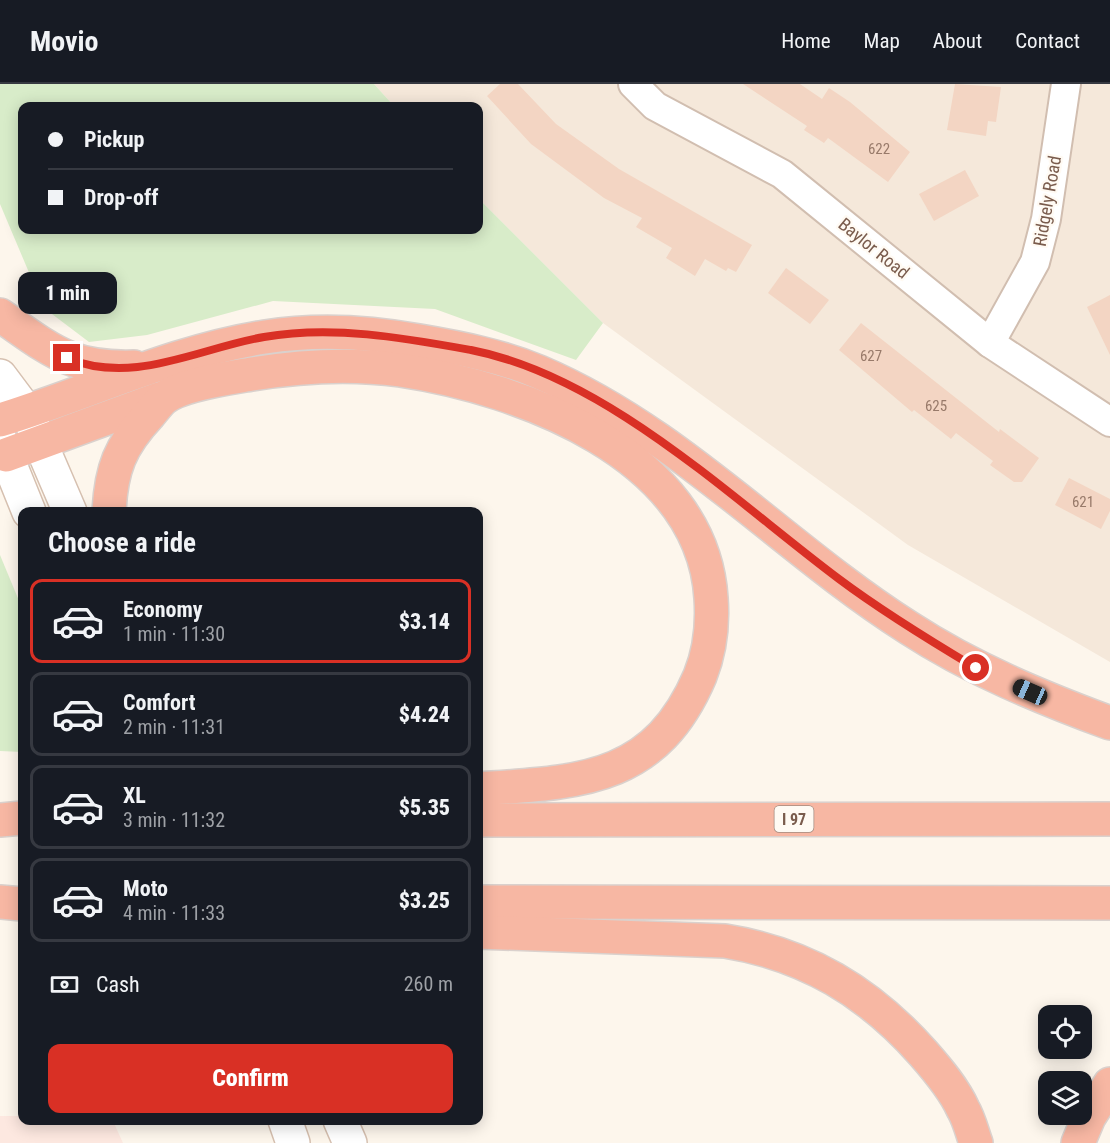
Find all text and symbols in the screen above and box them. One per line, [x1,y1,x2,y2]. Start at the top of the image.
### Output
text: Movio [30,25,99,58]
text: Home [781,29,831,53]
text: Map [864,29,900,53]
text: About [933,29,982,53]
text: Contact [1015,29,1080,53]
text: Pickup [84,127,144,152]
house number: 622 [868,140,890,158]
street label: Ridgely Road [1029,154,1065,248]
text: Drop-off [84,185,158,210]
street label: Baylor Road [834,213,914,283]
callout: 1 min [17,271,116,313]
text: 1 min [45,281,90,305]
route end [53,344,80,371]
house number: 627 [860,347,882,365]
house number: 625 [925,397,947,415]
house number: 621 [1072,493,1094,511]
text: Choose a ride [48,527,196,559]
icon: car [51,594,105,648]
text: Economy [123,597,203,622]
text: $3.14 [399,609,450,634]
text: 1 min · 11:30 [123,622,225,646]
route start [962,654,989,681]
car [1010,676,1050,708]
icon: car [51,687,105,741]
text: Comfort [123,690,196,715]
text: $4.24 [399,702,450,727]
text: 2 min · 11:31 [123,715,225,739]
icon: car [51,780,105,834]
text: XL [123,783,146,808]
text: $5.35 [399,795,450,820]
road number: I 97 [774,806,814,832]
text: 3 min · 11:32 [123,808,225,832]
icon: car [51,873,105,927]
text: Moto [123,876,168,901]
text: $3.25 [399,888,450,913]
text: 4 min · 11:33 [123,901,225,925]
icon: cash [48,968,81,1001]
text: Cash [96,972,140,997]
text: 260 m [404,972,453,996]
map controls [1038,1005,1092,1125]
button: locate [1038,1005,1092,1059]
button: Confirm [48,1044,453,1113]
button: layers [1038,1071,1092,1125]

